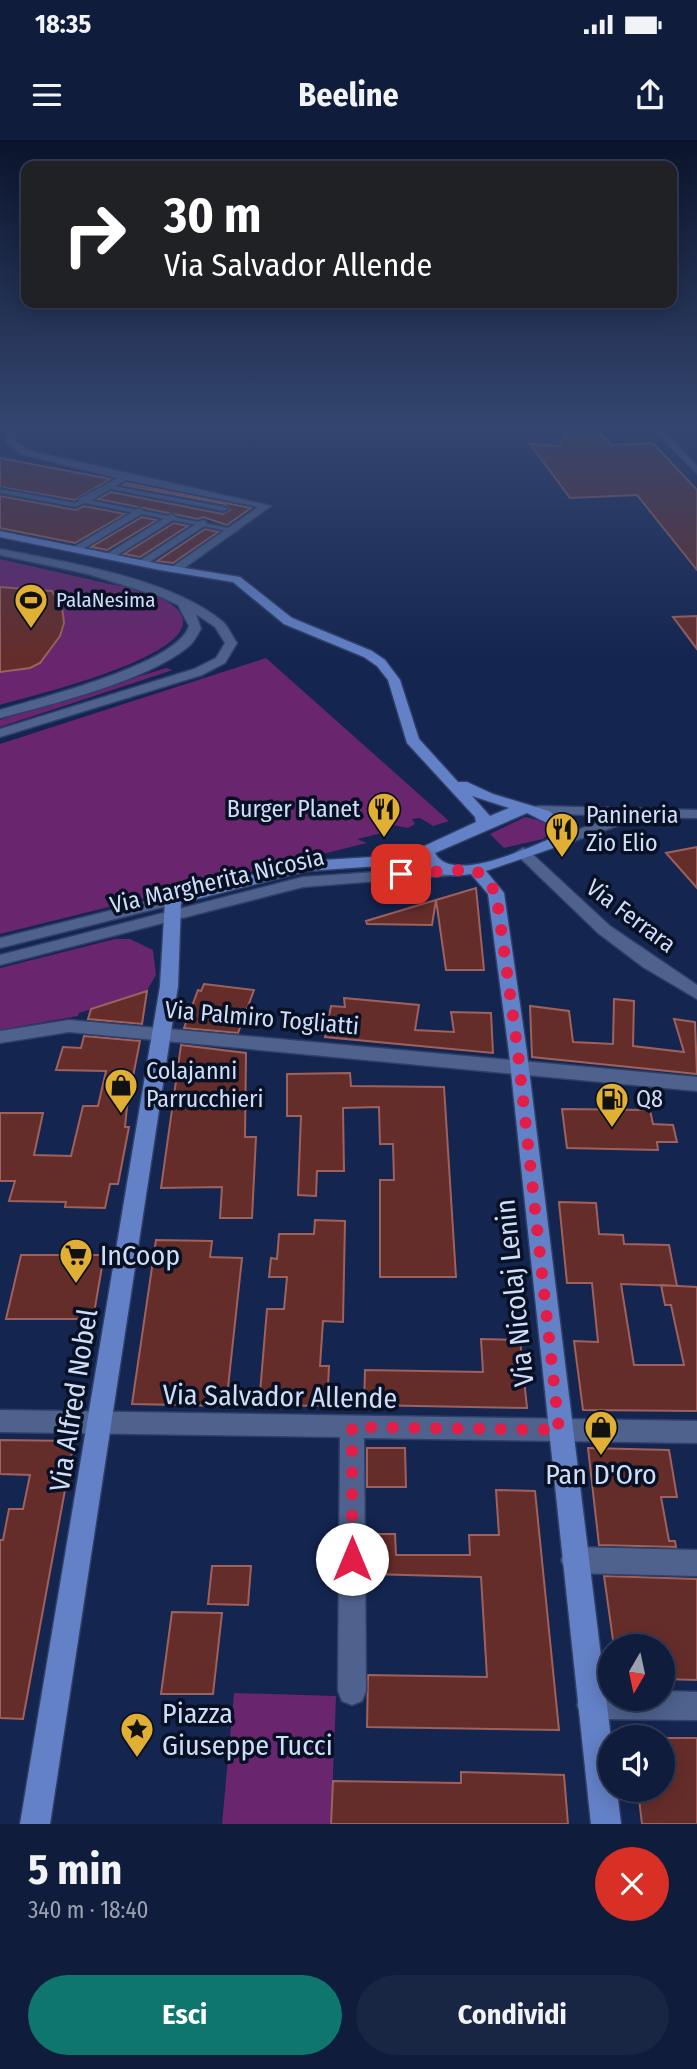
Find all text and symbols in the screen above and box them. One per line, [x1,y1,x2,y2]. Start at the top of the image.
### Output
text: 18:35 [35,9,91,40]
icon: menu [28,76,66,114]
text: Beeline [298,76,399,114]
icon: share [631,76,669,114]
text: 30 m [164,186,262,245]
icon: right [49,189,140,280]
text: Via Salvador Allende [164,246,432,284]
sports icon: PalaNesima [12,581,50,630]
place label: PalaNesima [56,587,156,613]
restaurant icon: Burger Planet [365,790,403,839]
place label: Burger Planet [227,795,360,823]
place label: Panineria Zio Elio [586,801,678,857]
restaurant icon: Panineria Zio Elio [543,810,581,859]
street label: Via Margherita Nicosia [107,843,327,919]
pin [371,844,431,904]
icon: arrive [382,855,420,893]
street label: Via Ferrara [581,873,681,959]
street label: Via Palmiro Togliatti [164,996,360,1040]
place label: Colajanni Parrucchieri [146,1057,263,1113]
shop icon: Colajanni Parrucchieri [102,1066,140,1115]
fuel station icon: Q8 [593,1080,631,1129]
place label: Q8 [636,1085,663,1113]
street label: Via Nicolaj Lenin [488,1198,541,1388]
supermarket icon: InCoop [57,1236,95,1285]
place label: InCoop [100,1239,180,1272]
street label: Via Alfred Nobel [43,1306,104,1494]
street label: Via Salvador Allende [162,1378,398,1415]
shop icon: Pan D'Oro [582,1408,620,1457]
place label: Pan D'Oro [545,1458,657,1491]
position arrow [315,1522,389,1596]
north arrow [598,1634,676,1712]
map controls [598,1634,675,1802]
place label: Piazza Giuseppe Tucci [162,1697,333,1762]
place icon: Piazza Giuseppe Tucci [118,1710,156,1759]
button: sound [598,1725,675,1802]
text: 5 min [28,1845,122,1895]
button: close [595,1847,669,1921]
text: 340 m · 18:40 [28,1896,149,1924]
button: Esci [28,1975,342,2055]
button: Condividi [356,1975,669,2055]

